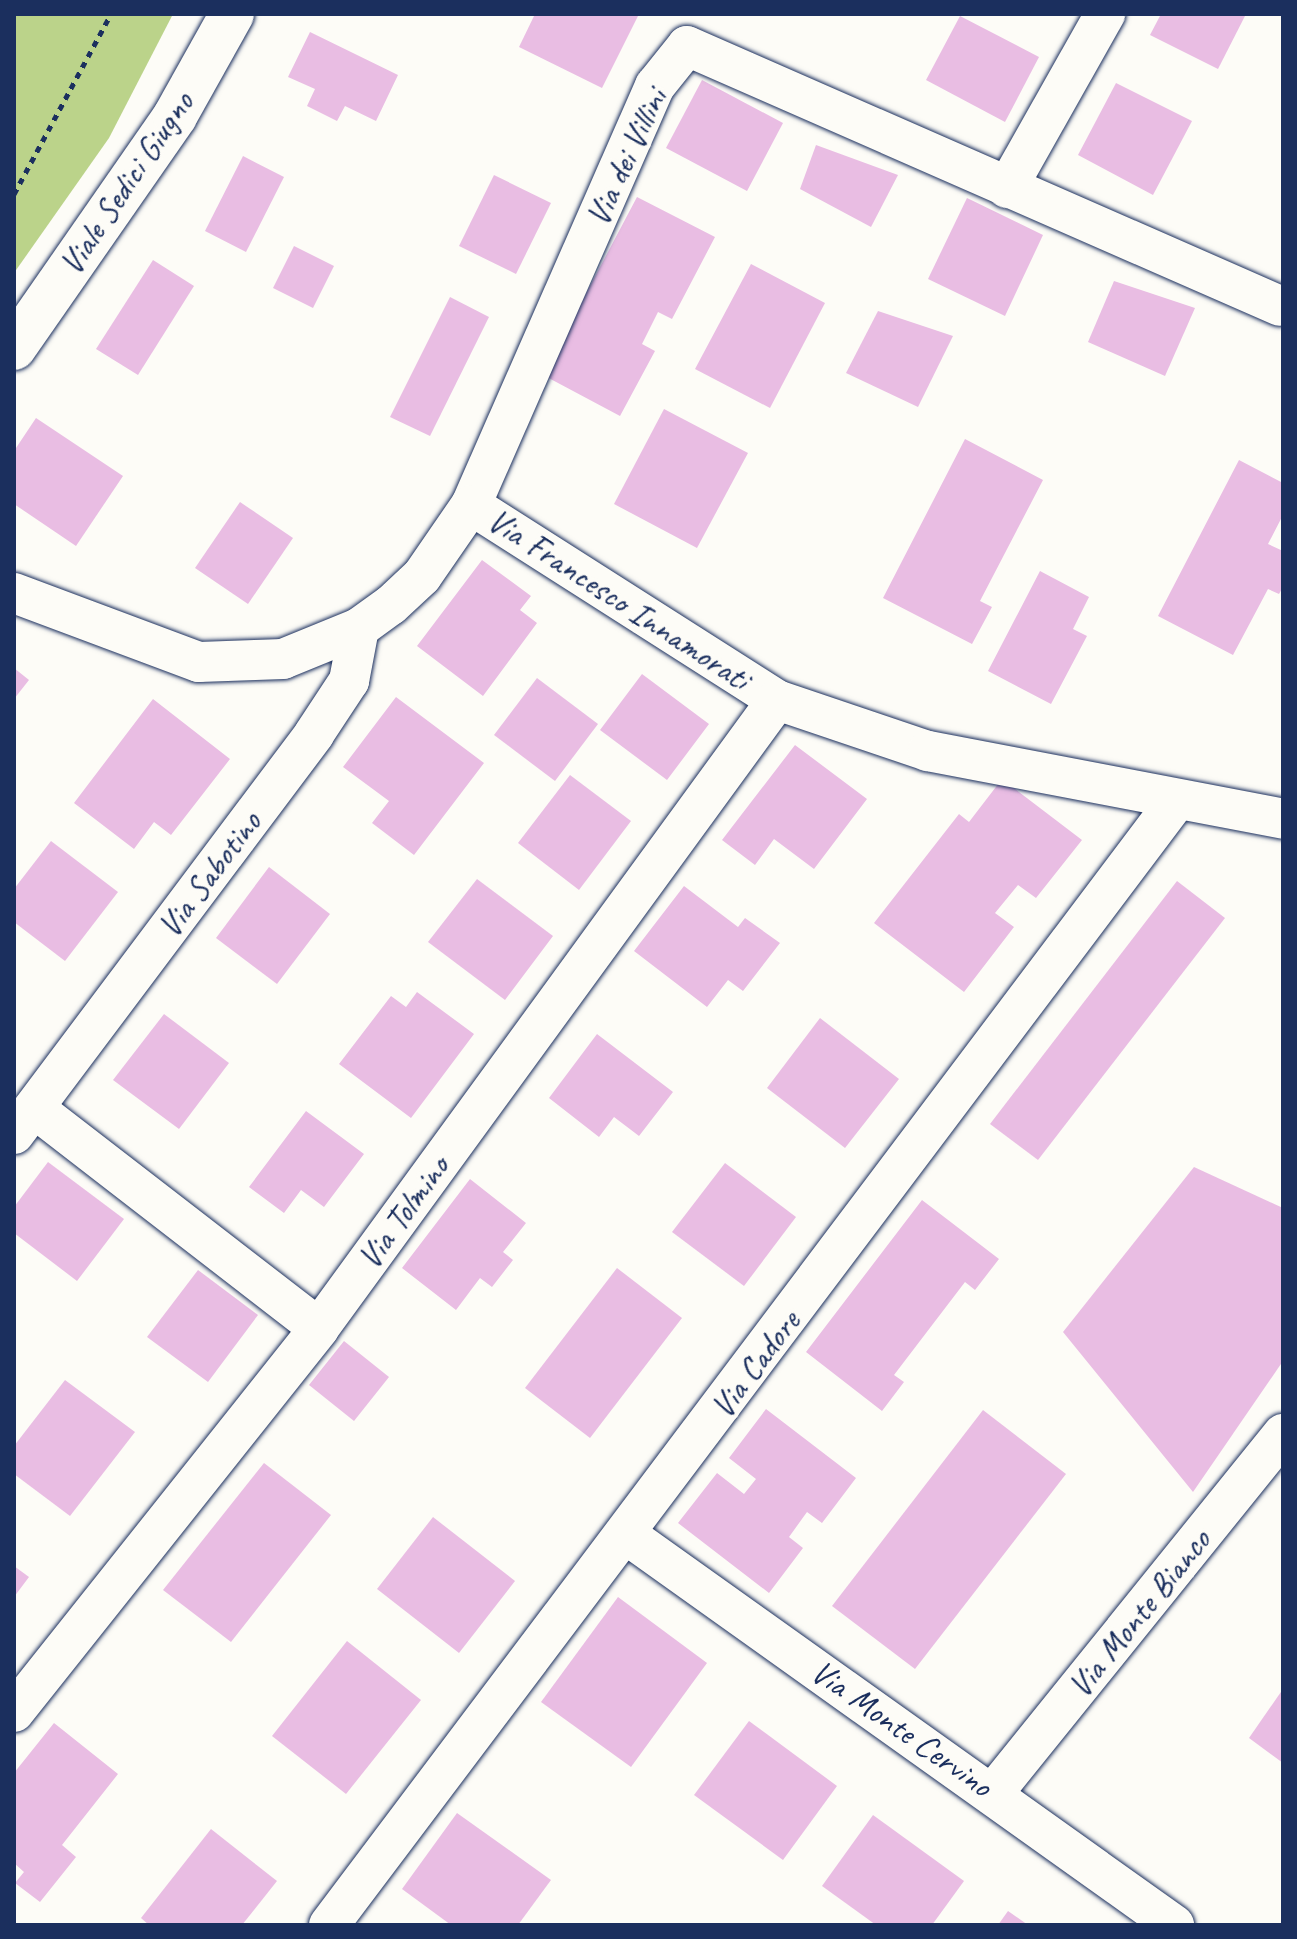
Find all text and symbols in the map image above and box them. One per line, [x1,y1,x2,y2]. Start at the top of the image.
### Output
street label: Via dei Villini [577,82,675,232]
street label: Viale Sedici Giugno [50,85,202,281]
street label: Via Francesco Innamorati [481,499,757,699]
street label: Via Sabotino [148,803,270,945]
street label: Via Tolmino [348,1148,458,1276]
street label: Via Cadore [701,1302,809,1426]
street label: Via Monte Bianco [1059,1521,1219,1705]
street label: Via Monte Cervino [804,1651,1000,1805]

